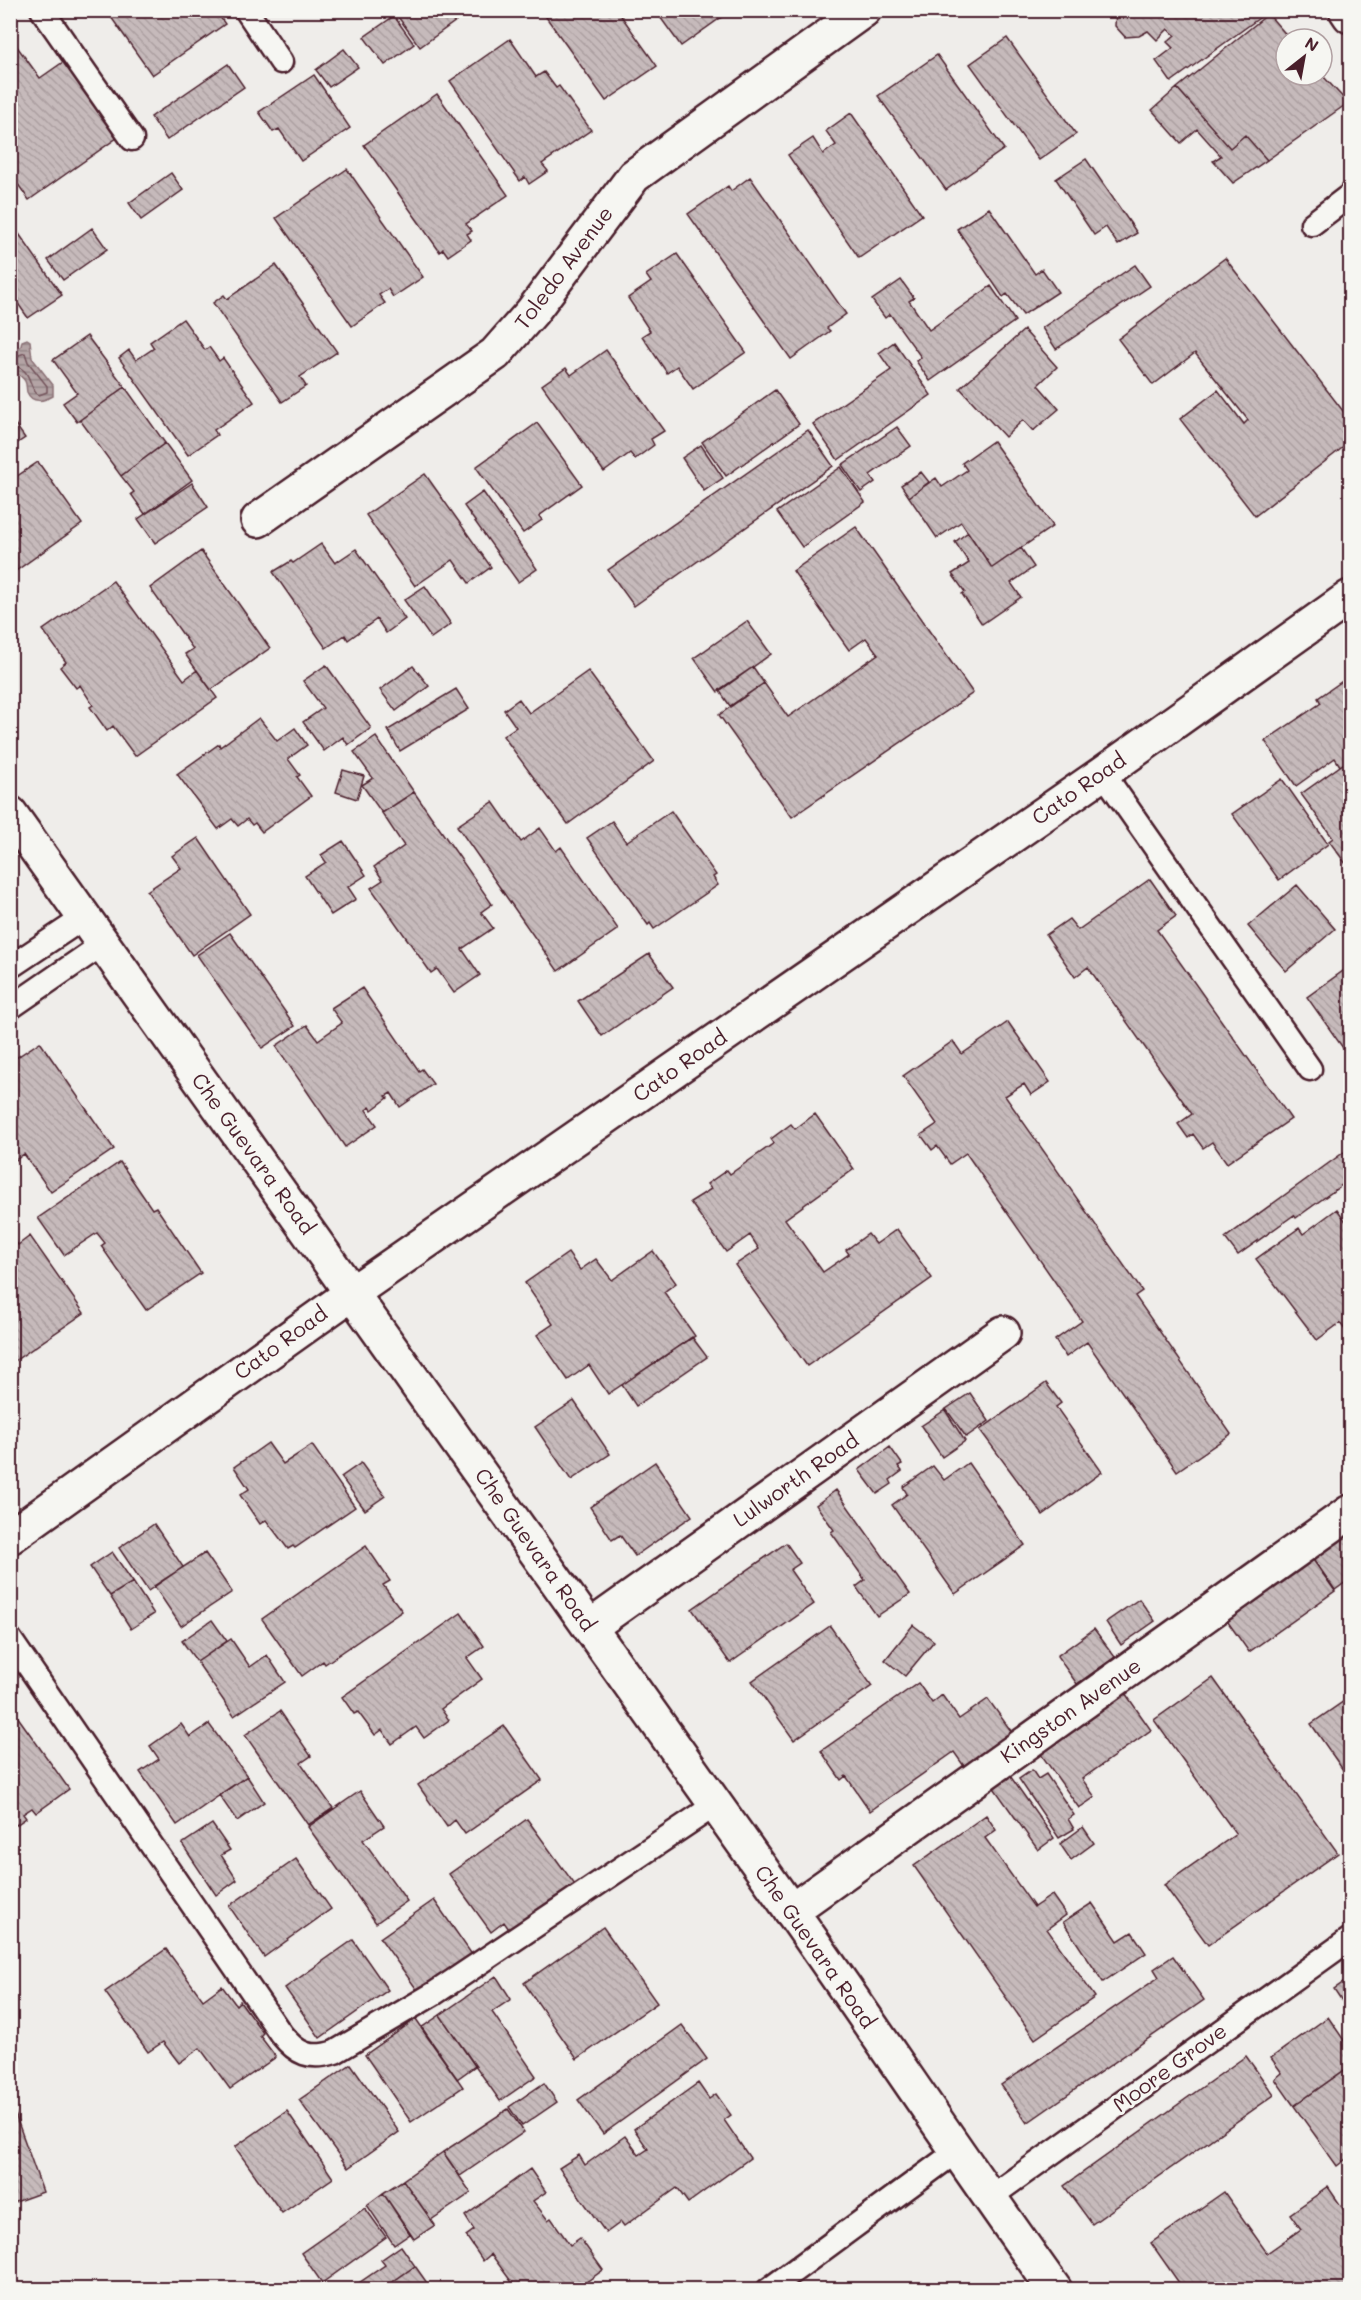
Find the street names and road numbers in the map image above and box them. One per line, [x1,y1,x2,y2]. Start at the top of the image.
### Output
street label: Toledo Avenue [508,200,618,334]
street label: Cato Road [1026,746,1130,830]
street label: Cato Road [627,1023,731,1107]
street label: Che Guevara Road [186,1067,322,1239]
street label: Cato Road [228,1299,332,1385]
street label: Lulworth Road [727,1425,863,1532]
street label: Che Guevara Road [470,1462,603,1636]
street label: Kingston Avenue [994,1651,1146,1768]
street label: Che Guevara Road [750,1859,883,2033]
street label: Moore Grove [1107,2016,1231,2117]

